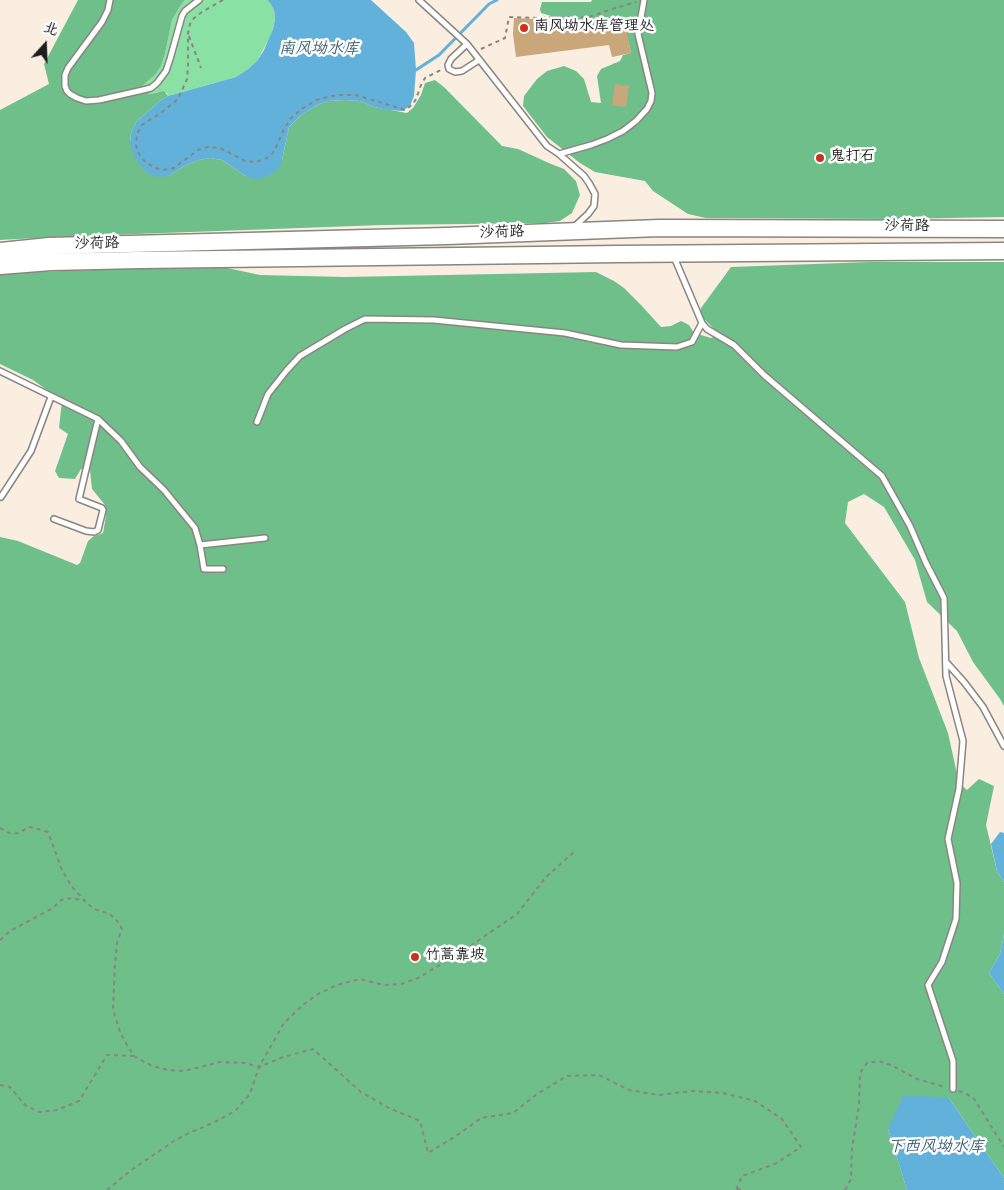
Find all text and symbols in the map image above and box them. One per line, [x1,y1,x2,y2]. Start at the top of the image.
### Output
place label: 南风坳水库管理处 [534,19,654,37]
north arrow [20,20,70,70]
text: 北 [41,20,60,41]
marker: 南风坳水库管理处 [518,22,530,34]
water label: 南风坳水库 [279,41,359,61]
place label: 鬼打石 [830,149,875,167]
marker: 鬼打石 [814,152,826,164]
street label: 沙荷路 [885,219,929,237]
street label: 沙荷路 [479,224,525,244]
street label: 沙荷路 [74,236,120,254]
place label: 竹蒿靠坡 [425,948,485,966]
marker: 竹蒿靠坡 [409,951,421,963]
water label: 下西风坳水库 [888,1139,984,1159]

